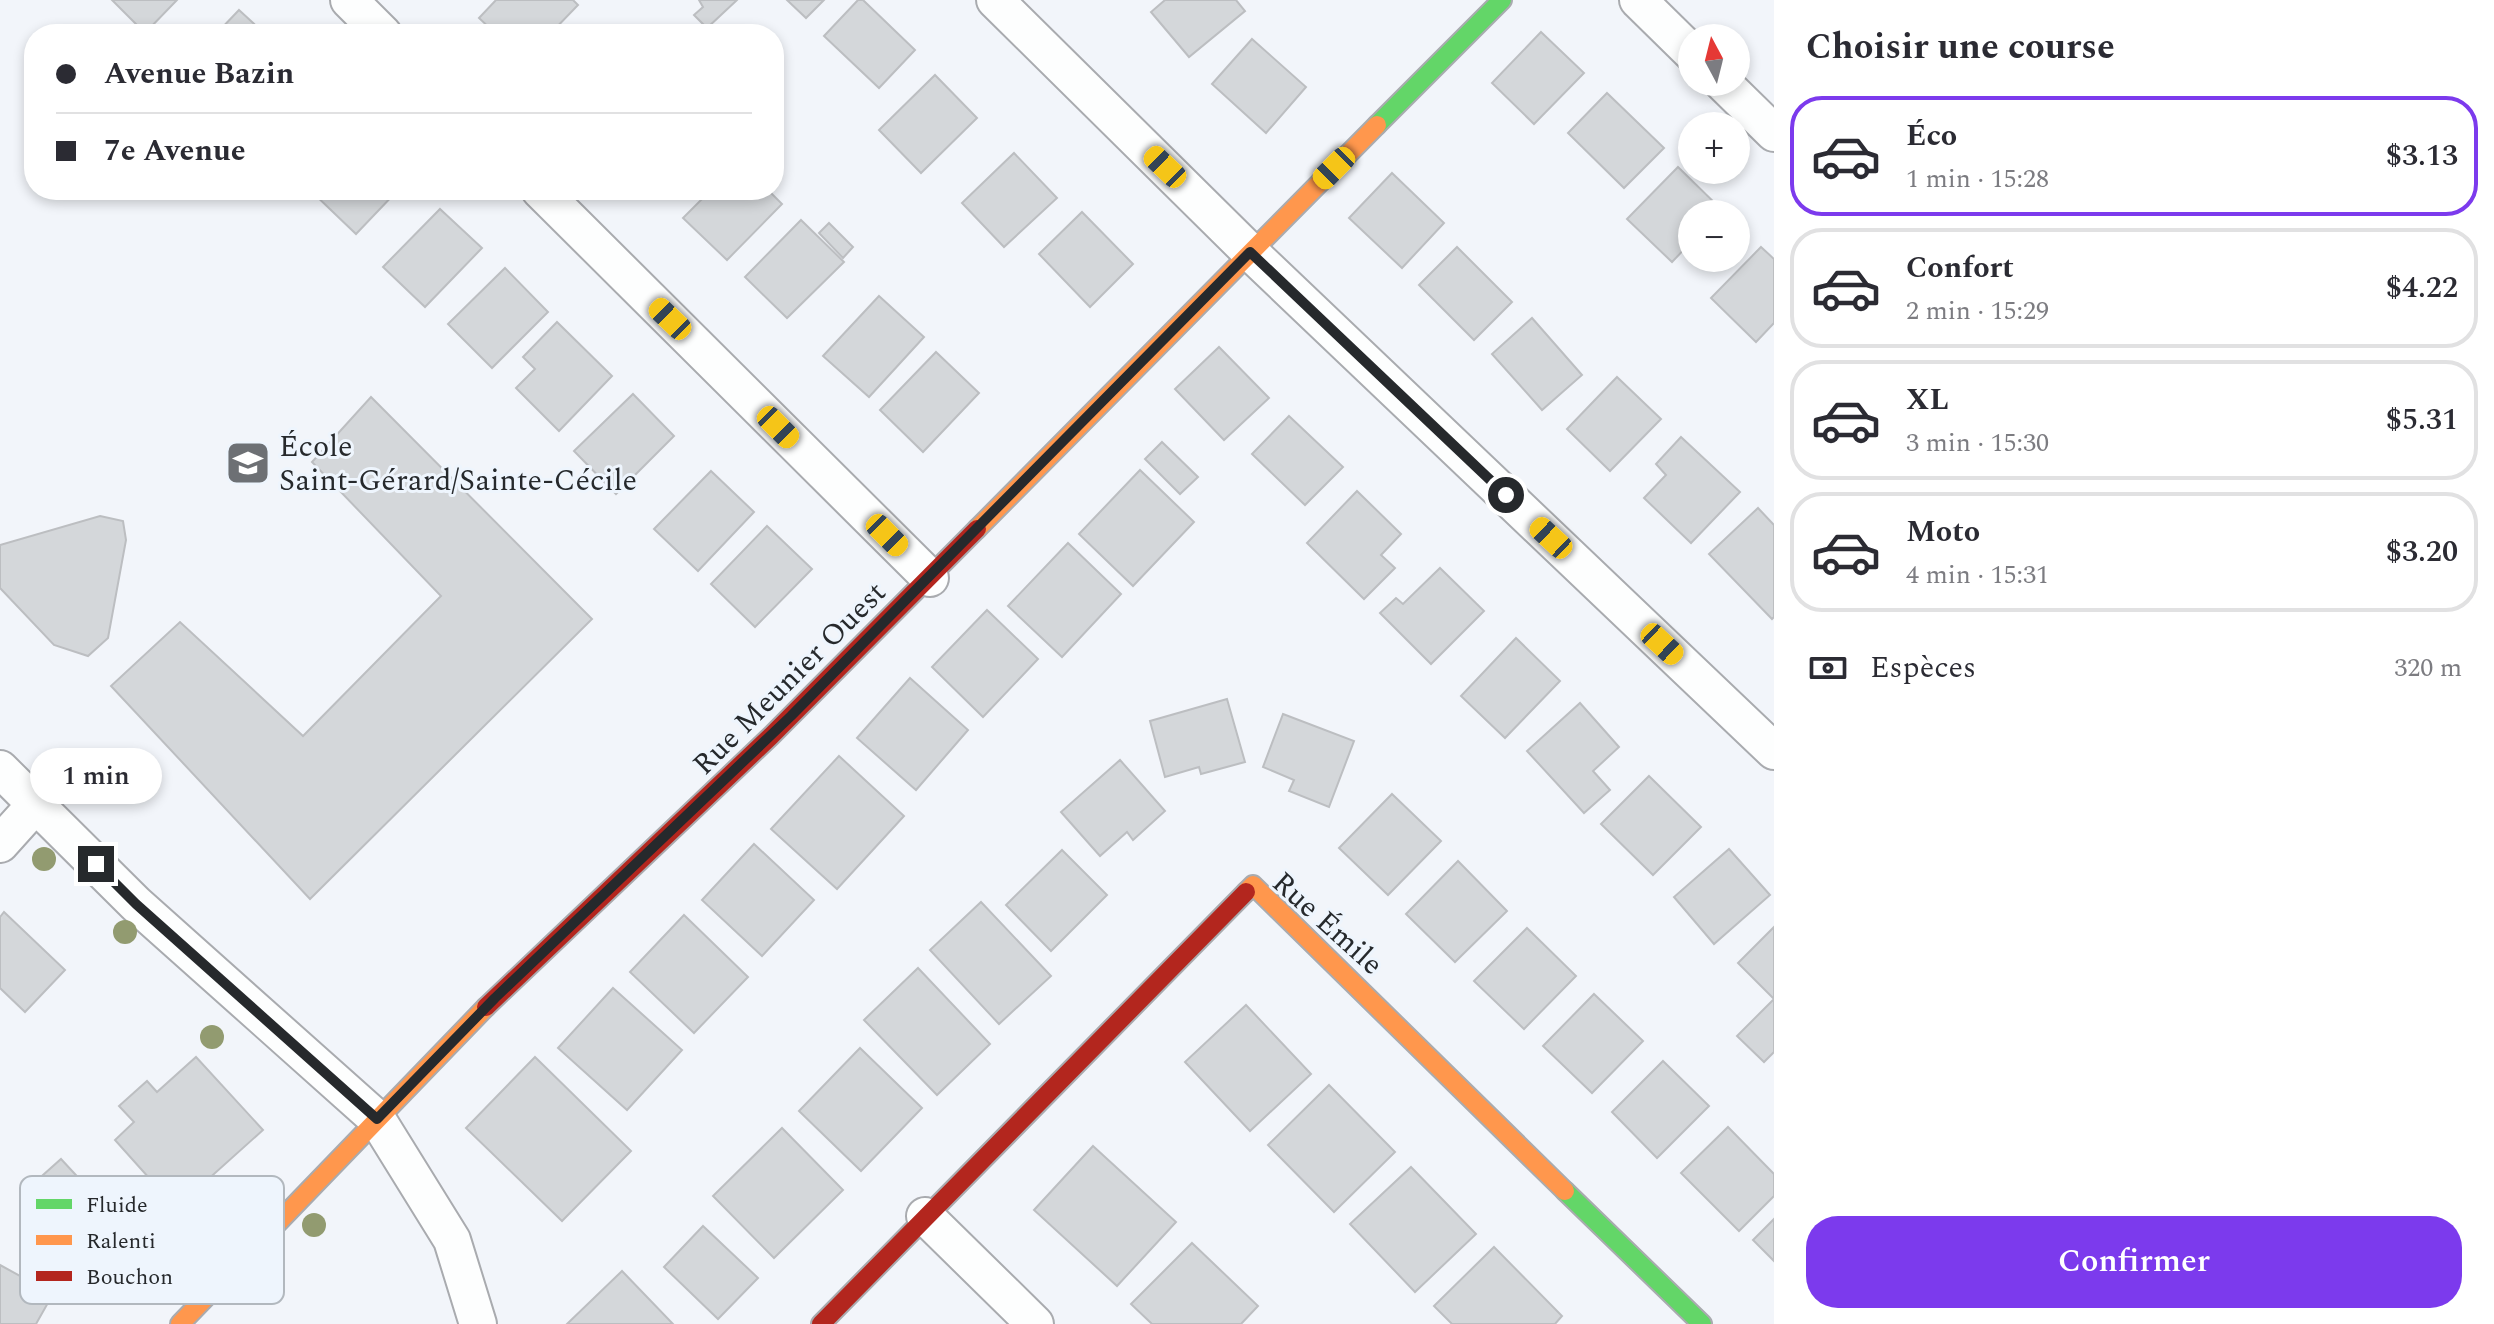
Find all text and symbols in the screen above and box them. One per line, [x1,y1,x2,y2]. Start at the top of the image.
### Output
text: Choisir une course [1806,20,2115,75]
north arrow [1678,24,1750,96]
map controls [1678,24,1750,272]
text: Avenue Bazin [104,51,294,97]
button: + [1678,112,1750,184]
text: Éco [1906,113,1957,159]
icon: car [1810,120,1882,192]
text: 7e Avenue [104,128,246,174]
text: $3.13 [2386,133,2458,179]
car [1139,142,1191,192]
car [1309,143,1359,193]
text: 1 min · 15:28 [1906,159,2049,199]
button: − [1678,200,1750,272]
text: Confort [1906,245,2014,291]
icon: car [1810,252,1882,324]
text: $4.22 [2386,265,2458,311]
text: 2 min · 15:29 [1906,291,2049,331]
car [644,294,696,344]
text: XL [1906,377,1949,423]
icon: car [1810,384,1882,456]
text: $5.31 [2386,397,2458,443]
car [753,402,803,452]
text: 3 min · 15:30 [1906,423,2049,463]
place label: École Saint-Gérard/Sainte-Cécile [279,424,637,504]
school or university icon: École Saint-Gérard/Sainte-Cécile [224,439,272,487]
route start [1488,477,1524,513]
text: Moto [1906,509,1980,555]
car [862,510,912,560]
car [1525,513,1577,563]
icon: car [1810,516,1882,588]
text: $3.20 [2386,529,2458,575]
text: 4 min · 15:31 [1906,555,2049,595]
street label: Rue Meunier Ouest [682,571,897,786]
car [1636,619,1688,669]
text: Espèces [1870,645,1976,691]
icon: cash [1806,646,1850,690]
text: 320 m [2394,648,2462,688]
callout: 1 min [30,748,162,804]
text: 1 min [62,756,130,796]
route end [78,846,114,882]
street label: Rue Émile [1261,861,1393,987]
legend [20,1176,284,1304]
text: Fluide [86,1189,148,1222]
button: Confirmer [1806,1216,2462,1308]
text: Ralenti [86,1225,156,1258]
text: Bouchon [86,1261,173,1294]

